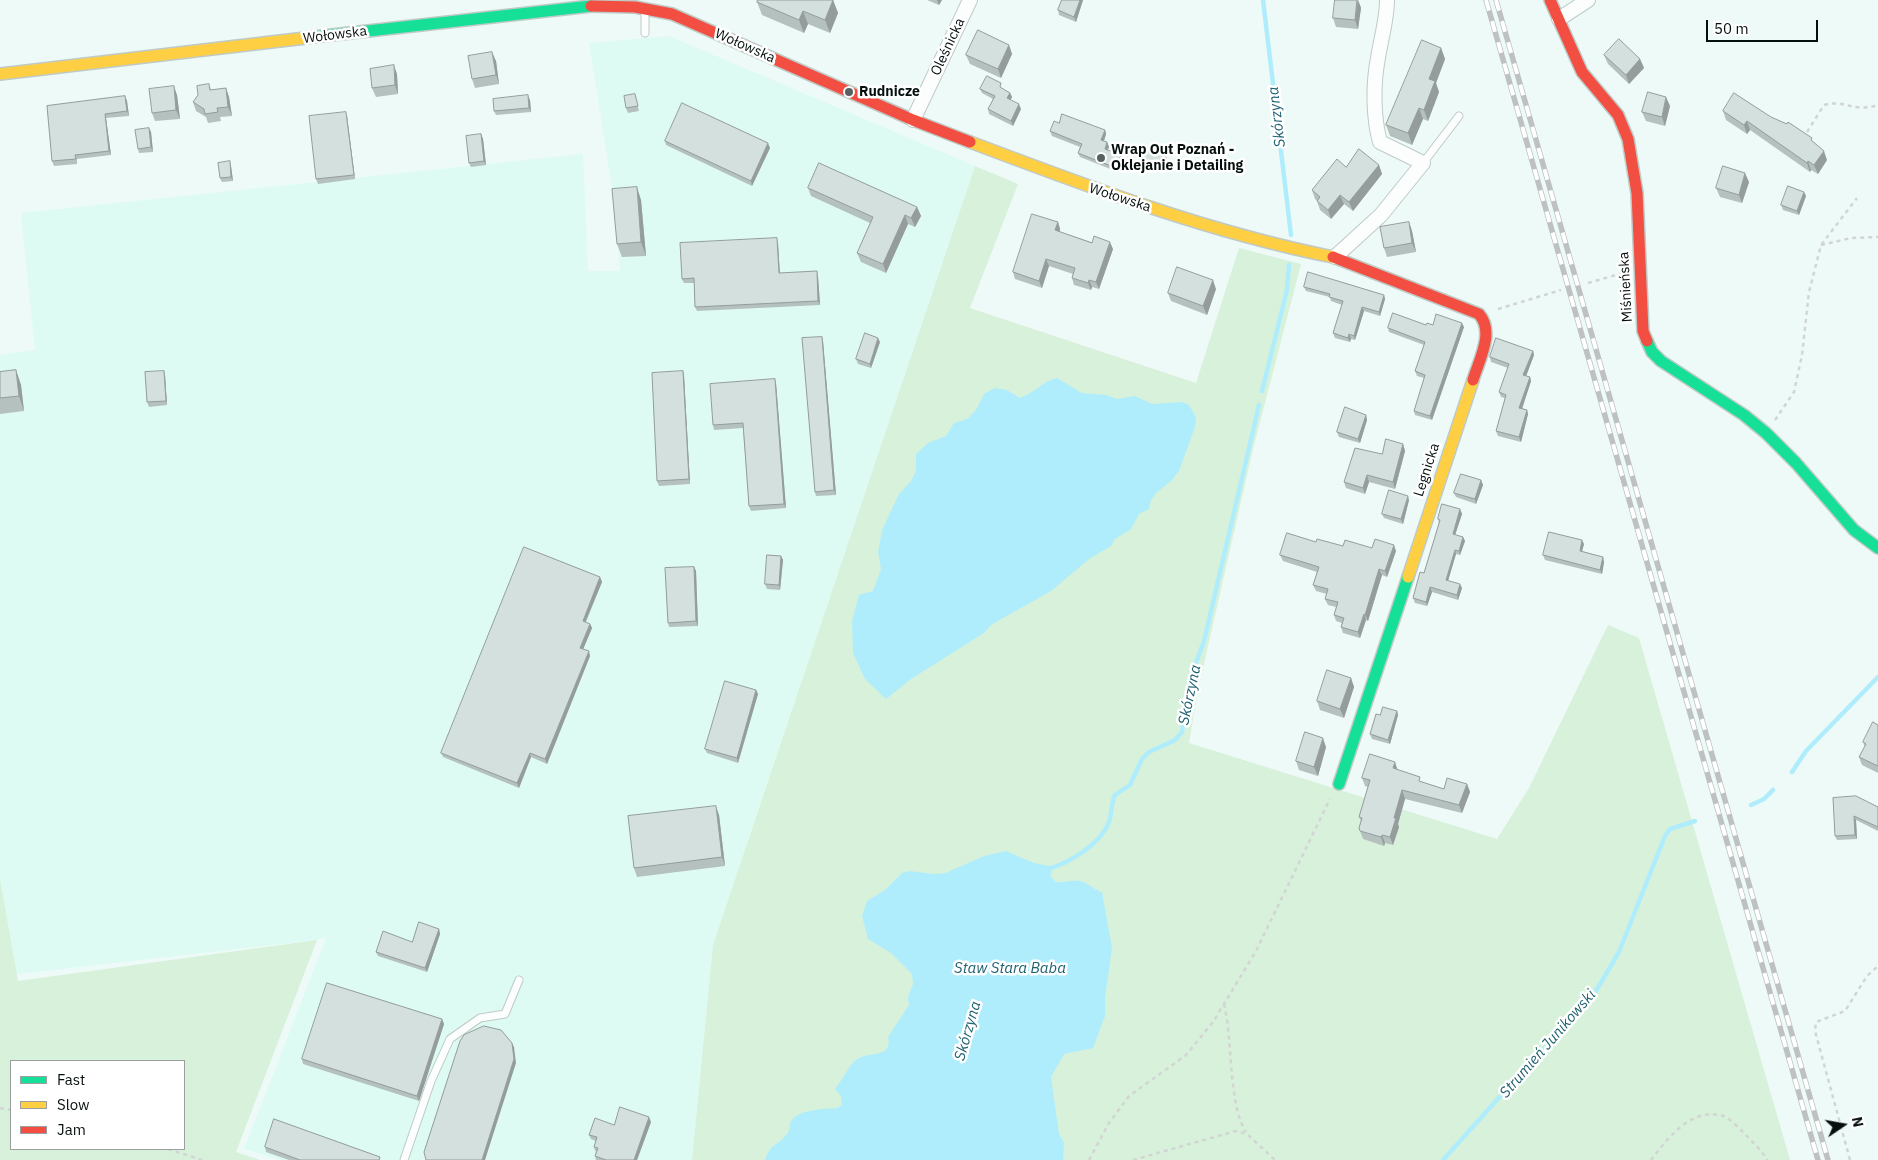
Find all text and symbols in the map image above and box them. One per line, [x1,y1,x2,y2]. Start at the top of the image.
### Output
scale bar [1708,10,1820,42]
street label: Oleśnicka [927,16,969,78]
text: 50 m [1714,19,1749,38]
street label: Wołowska [302,23,368,47]
street label: Wołowska [712,25,778,67]
place label: Rudnicze [859,84,920,100]
marker: Rudnicze [843,86,855,98]
water label: Skórzyna [1264,86,1290,148]
place label: Wrap Out Poznań - Oklejanie i Detailing [1111,142,1243,174]
marker: Wrap Out Poznań - Oklejanie i Detailing [1095,152,1107,164]
street label: Wołowska [1087,180,1153,216]
street label: Miśnieńska [1616,251,1636,323]
street label: Legnicka [1410,441,1444,499]
water label: Skórzyna [1175,663,1205,727]
water label: Staw Stara Baba [954,960,1066,978]
water label: Strumień Junikowski [1496,986,1600,1102]
water label: Skórzyna [951,999,985,1063]
legend [10,1060,185,1150]
text: Fast [57,1070,85,1089]
text: Slow [57,1095,90,1114]
north arrow [1818,1100,1868,1150]
text: N [1848,1115,1868,1129]
text: Jam [57,1120,86,1139]

